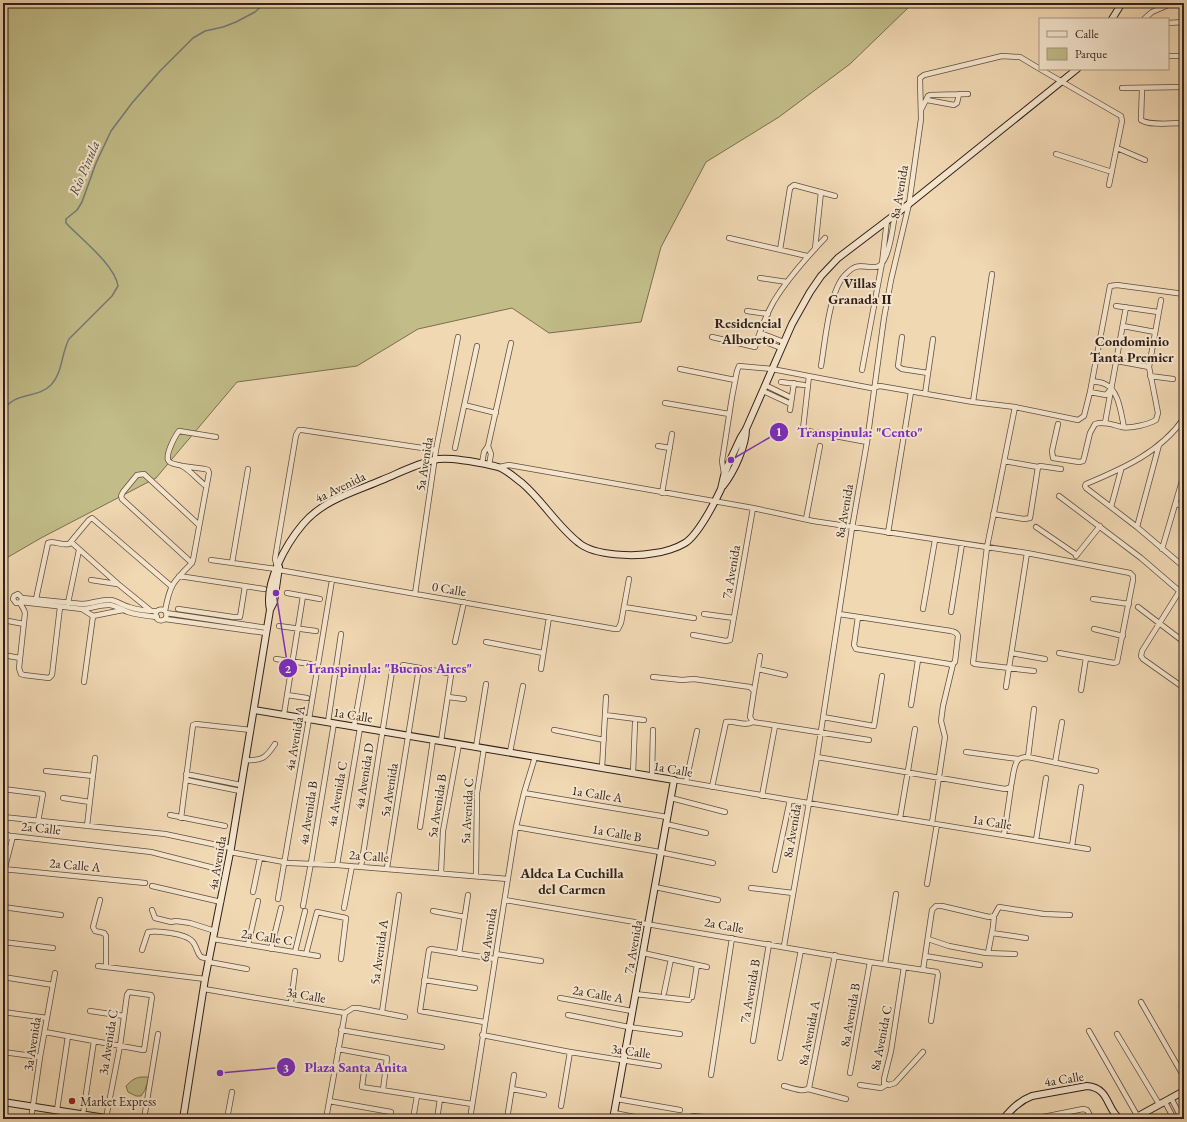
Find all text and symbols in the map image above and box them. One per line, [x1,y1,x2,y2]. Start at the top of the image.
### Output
legend [1039,18,1169,70]
text: Calle [1075,26,1099,42]
text: Parque [1075,46,1107,62]
water label: Río Pinula [64,137,104,198]
street label: 8a Avenida [886,163,912,220]
district label: Villas Granada II [828,274,892,308]
district label: Residencial Alboreto [715,314,781,348]
district label: Condominio Tanta Premier [1090,332,1174,366]
callout: Transpinula: "Cento" [769,419,930,445]
text: Transpinula: "Cento" [797,423,923,441]
text: 1 [776,424,782,440]
street label: 5a Avenida [411,435,437,492]
street label: 4a Avenida [312,467,369,507]
street label: 8a Avenida [831,482,857,539]
street label: 7a Avenida [718,543,744,600]
street label: 0 Calle [430,578,468,600]
callout: Transpinula: "Buenos Aires" [278,655,480,681]
text: Transpinula: "Buenos Aires" [306,659,472,677]
text: 2 [285,661,292,677]
street label: 4a Avenida A [281,703,309,772]
street label: 1a Calle [332,703,374,727]
street label: 4a Avenida D [350,742,378,810]
street label: 1a Calle [652,757,694,781]
street label: 4a Avenida C [323,760,351,828]
street label: 5a Avenida [376,761,402,818]
street label: 5a Avenida B [424,772,451,839]
street label: 5a Avenida C [457,777,477,845]
street label: 4a Avenida B [295,779,322,846]
street label: 1a Calle A [570,782,625,807]
street label: 8a Avenida [779,802,805,859]
street label: 1a Calle [971,810,1013,834]
street label: 2a Calle [20,817,62,839]
street label: 1a Calle B [591,820,643,846]
street label: 4a Avenida [204,834,230,891]
street label: 2a Calle [349,846,389,866]
street label: 2a Calle A [49,854,102,876]
district label: Aldea La Cuchilla del Carmen [519,864,625,898]
street label: 6a Avenida [475,906,501,963]
street label: 2a Calle [703,913,745,937]
street label: 5a Avenida A [366,917,392,986]
street label: 7a Avenida [620,918,646,975]
street label: 2a Calle C [240,925,294,949]
street label: 7a Avenida B [736,957,764,1024]
street label: 2a Calle A [571,981,626,1007]
street label: 8a Avenida B [836,981,864,1048]
street label: 3a Calle [285,983,327,1007]
street label: 8a Avenida A [794,998,824,1067]
street label: 8a Avenida C [866,1004,896,1072]
street label: 3a Avenida C [94,1008,122,1076]
street label: 3a Avenida [19,1015,45,1072]
street label: 3a Calle [610,1040,652,1062]
callout: Plaza Santa Anita [276,1054,415,1080]
text: Plaza Santa Anita [305,1058,408,1076]
text: 3 [283,1060,289,1076]
street label: 4a Calle [1043,1067,1085,1091]
place label: Market Express [80,1093,156,1110]
marker: Market Express [67,1096,77,1106]

